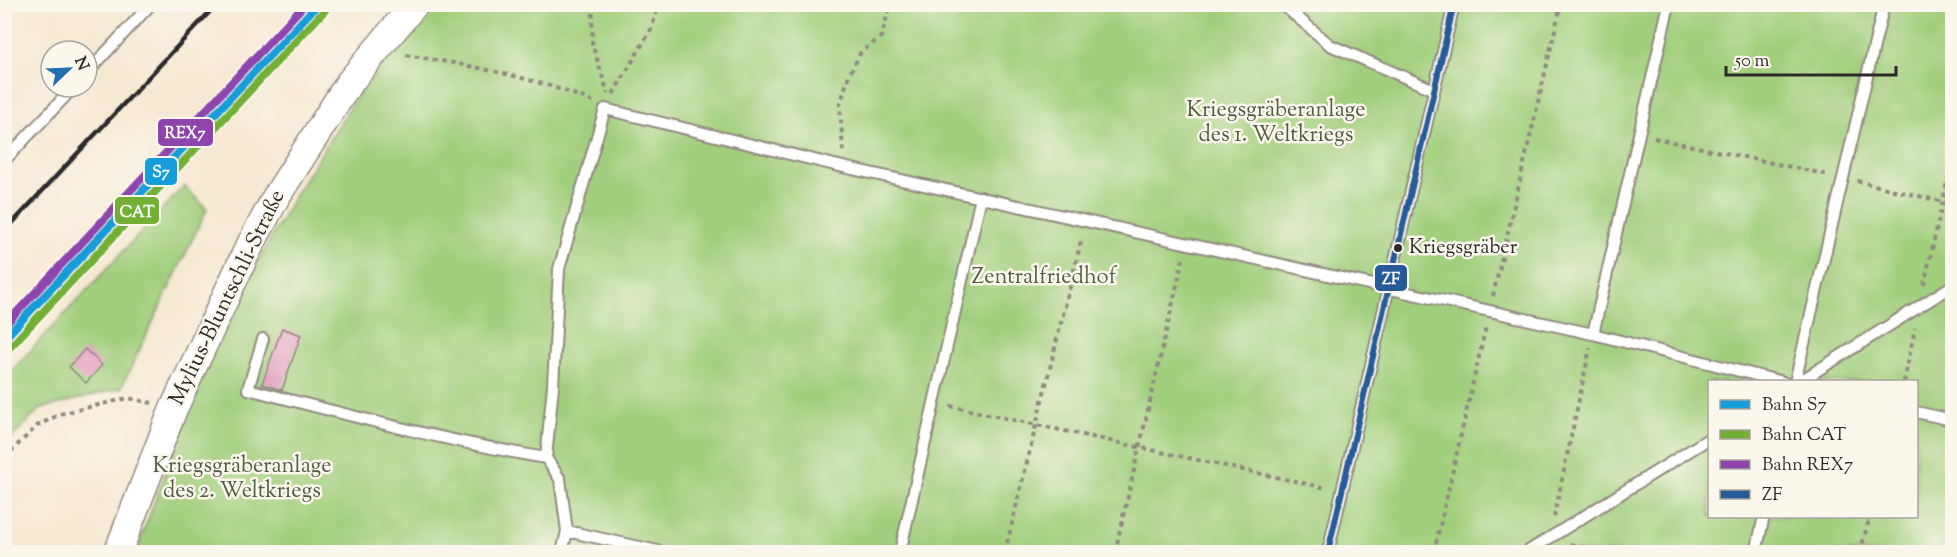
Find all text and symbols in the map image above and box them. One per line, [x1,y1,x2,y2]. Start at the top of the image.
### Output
north arrow [39,39,99,99]
scale bar [1726,39,1896,77]
text: 50 m [1734,49,1770,75]
text: N [67,54,94,75]
park label: Kriegsgräberanlage des 1. Weltkriegs [1187,95,1365,152]
line badge: REX7 [157,118,214,147]
text: REX7 [164,123,207,146]
line badge: S7 [144,157,178,186]
text: S7 [152,162,171,185]
street label: Mylius-Bluntschli-Straße [162,185,294,411]
line badge: CAT [114,196,160,225]
text: CAT [119,202,155,225]
place label: Kriegsgräber [1409,234,1518,263]
marker: Kriegsgräber [1392,242,1404,254]
park label: Zentralfriedhof [972,262,1118,294]
line badge: ZF [1374,264,1408,292]
text: ZF [1382,269,1400,292]
legend [1708,380,1918,518]
text: Bahn S7 [1762,393,1826,419]
text: Bahn CAT [1762,423,1846,449]
park label: Kriegsgräberanlage des 2. Weltkriegs [153,451,331,508]
text: Bahn REX7 [1762,453,1853,479]
text: ZF [1762,483,1782,509]

